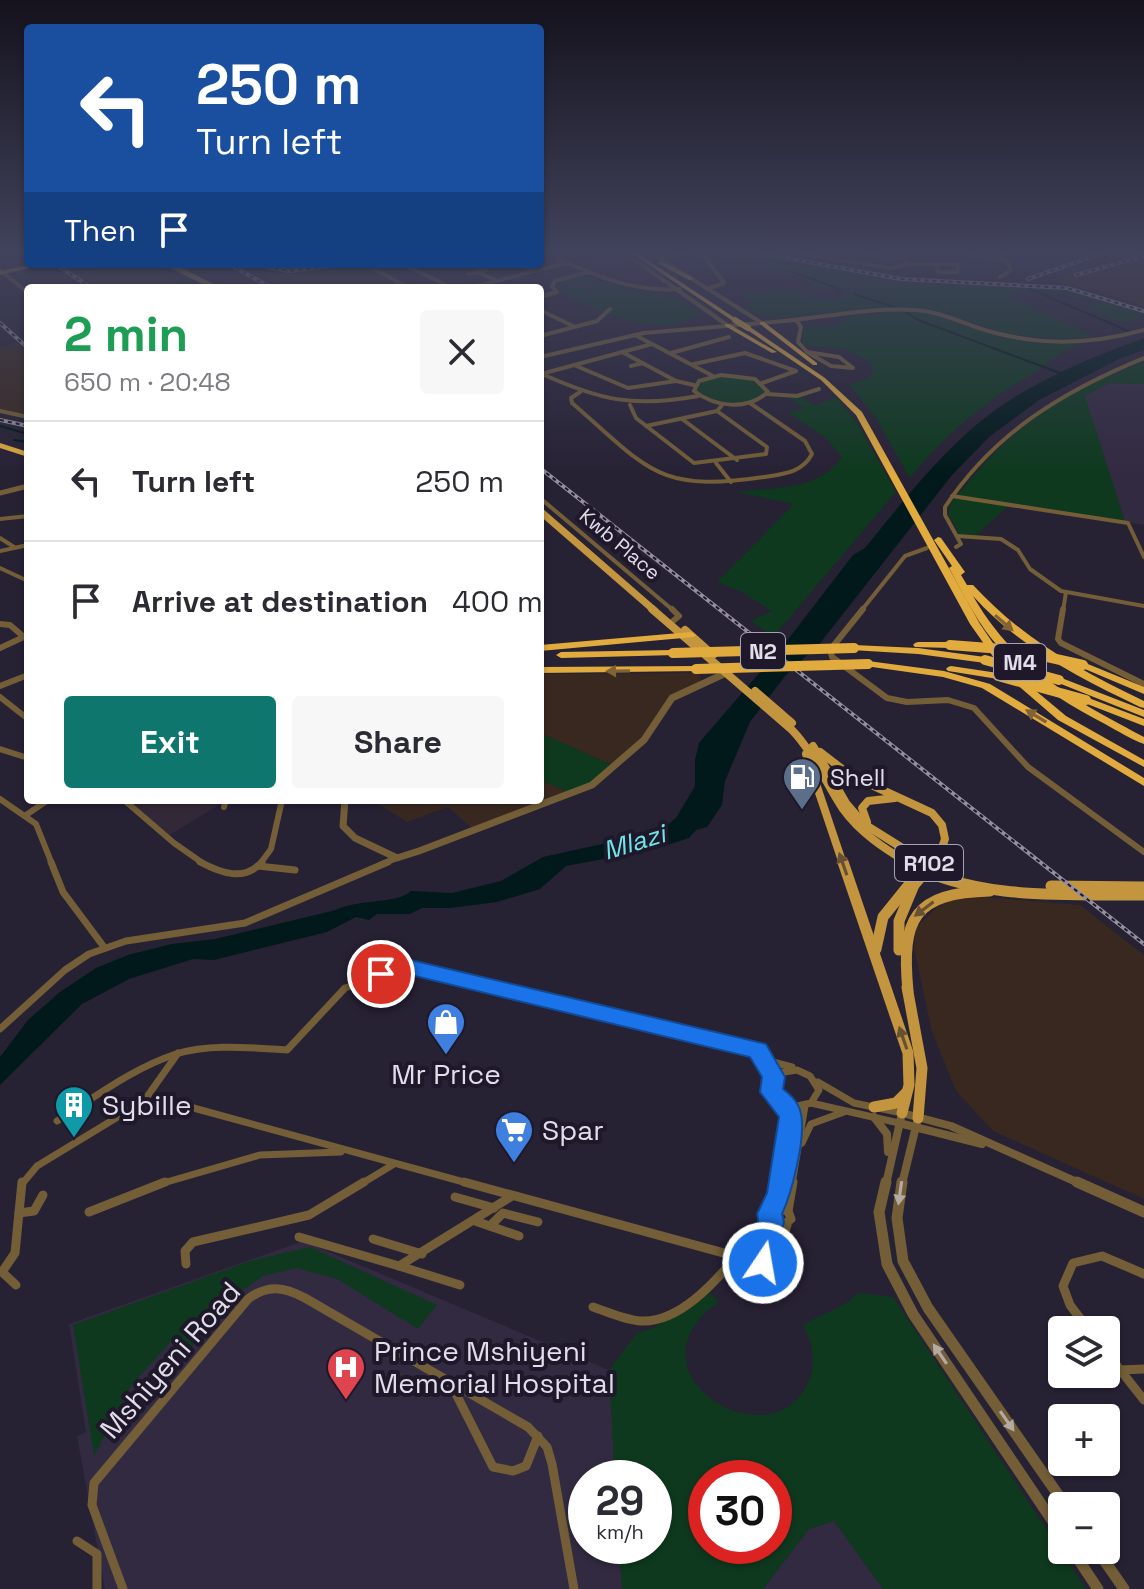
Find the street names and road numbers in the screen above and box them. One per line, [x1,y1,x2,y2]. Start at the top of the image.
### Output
street label: Kwb Place [574,503,666,585]
road number: N2 [741,633,785,669]
road number: M4 [994,644,1046,680]
road number: R102 [895,845,963,881]
street label: Mshiyeni Road [92,1274,248,1446]

